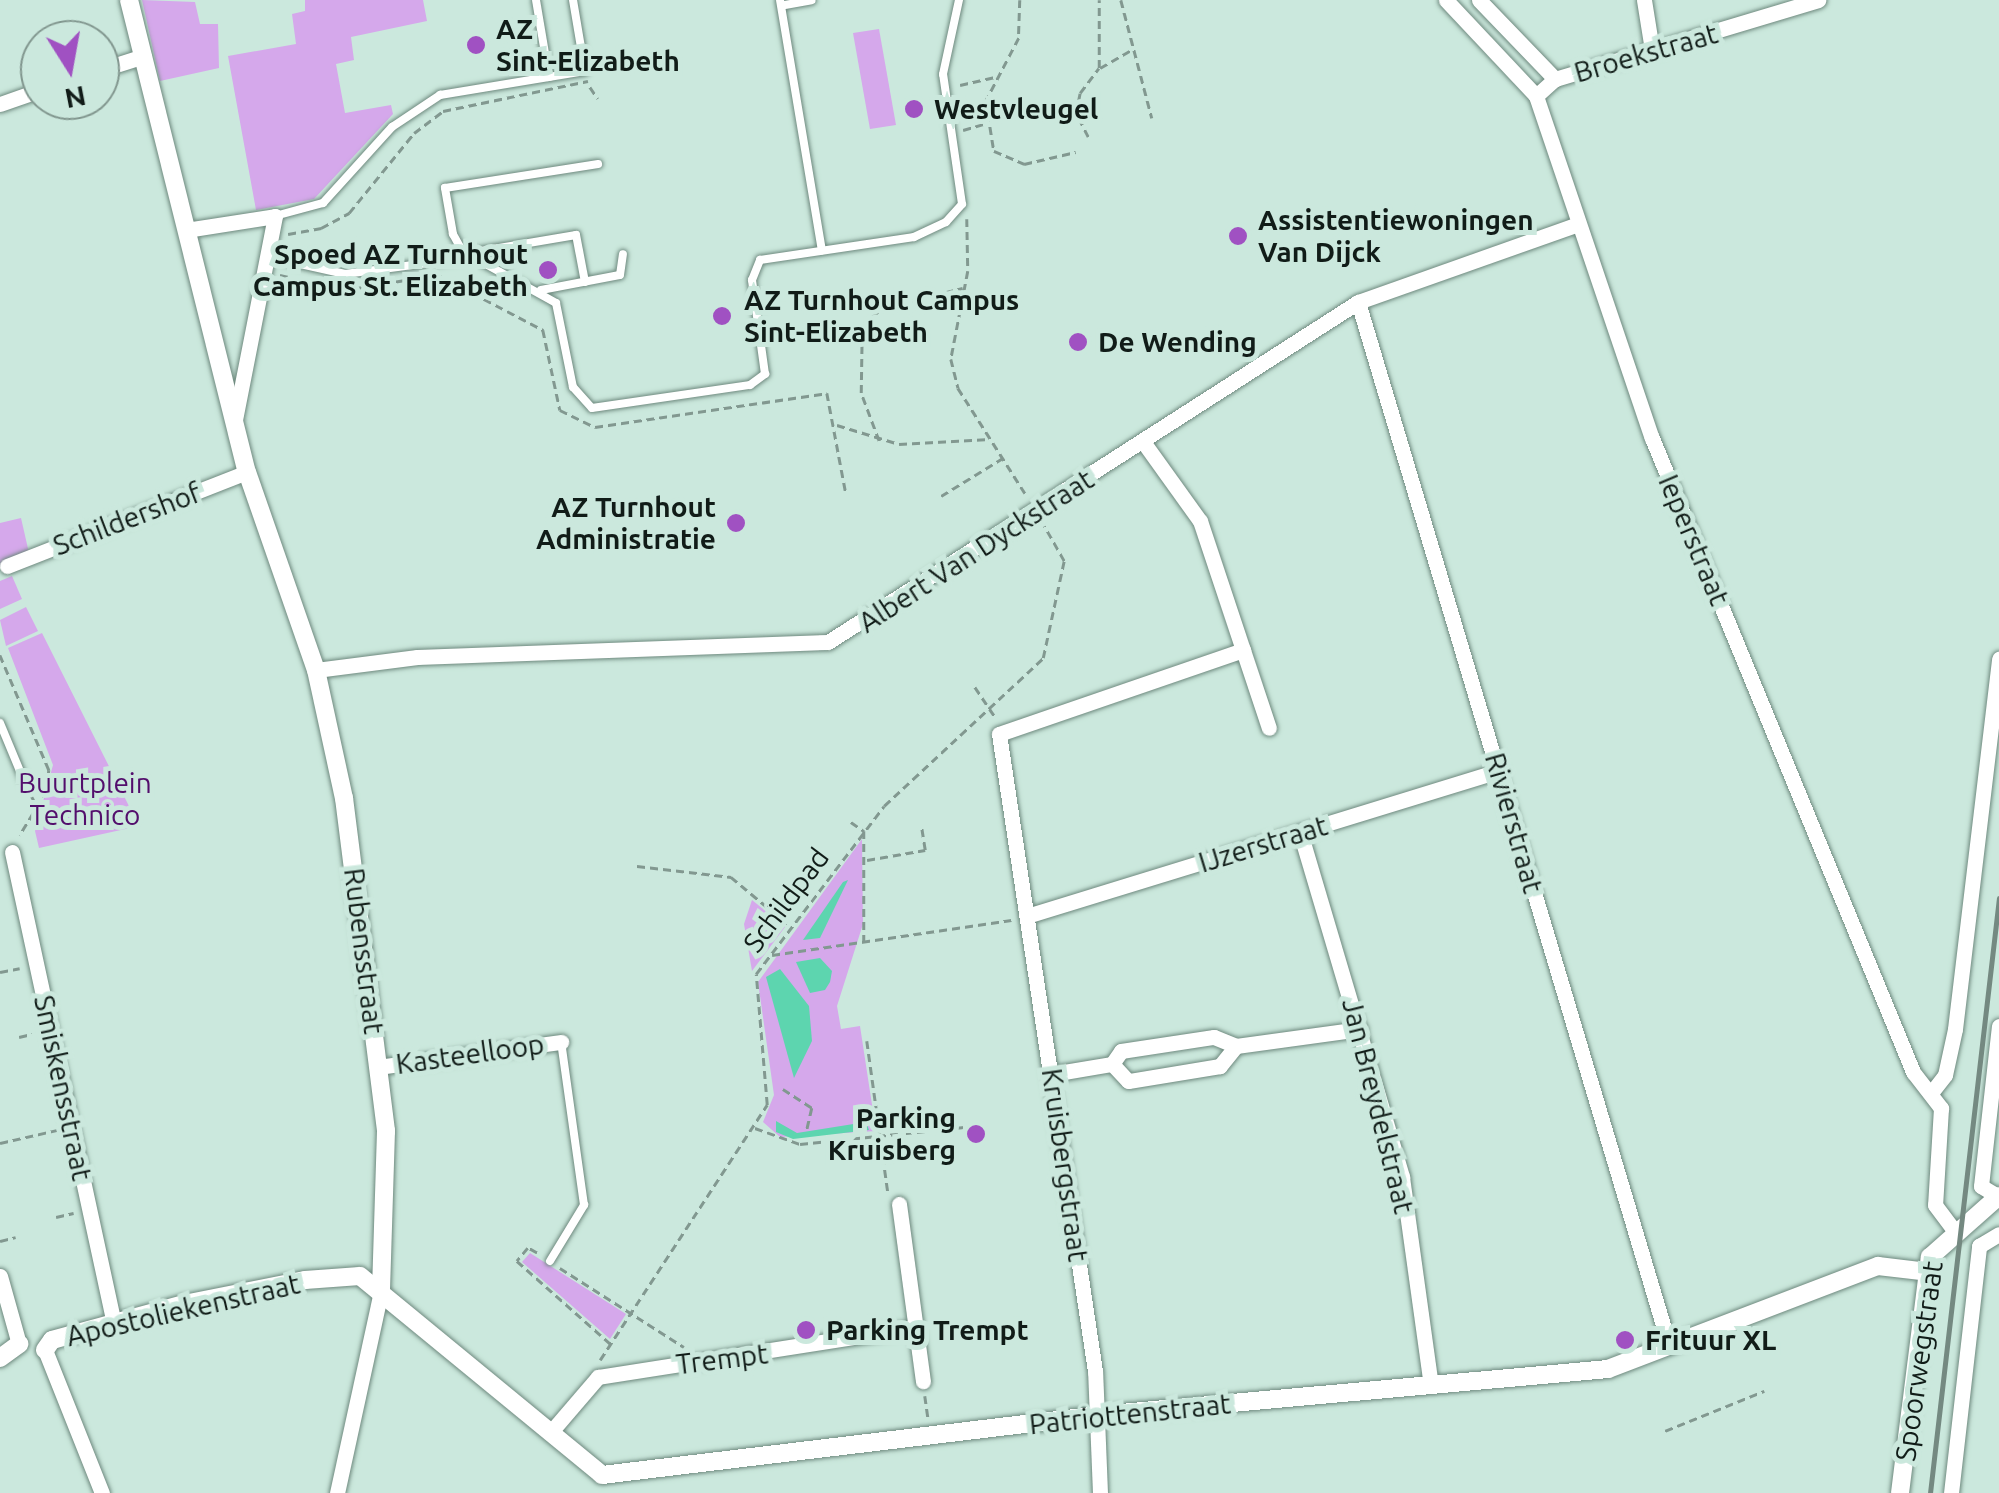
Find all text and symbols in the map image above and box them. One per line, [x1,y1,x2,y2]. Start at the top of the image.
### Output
place label: AZ Sint-Elizabeth [496,12,680,78]
street label: Broekstraat [1570,16,1722,90]
north arrow [20,20,120,120]
marker: AZ Sint-Elizabeth [465,34,487,56]
text: N [62,81,89,115]
place label: Westvleugel [934,92,1098,126]
marker: Westvleugel [903,98,925,120]
place label: Assistentiewoningen Van Dijck [1258,203,1534,269]
marker: Assistentiewoningen Van Dijck [1227,225,1249,247]
place label: Spoed AZ Turnhout Campus St. Elizabeth [253,237,528,303]
marker: Spoed AZ Turnhout Campus St. Elizabeth [537,259,559,281]
place label: AZ Turnhout Campus Sint-Elizabeth [744,283,1019,349]
marker: AZ Turnhout Campus Sint-Elizabeth [709,303,735,329]
place label: De Wending [1098,325,1257,359]
marker: De Wending [1067,331,1089,353]
street label: Albert Van Dyckstraat [852,462,1100,640]
street label: Ieperstraat [1651,470,1737,610]
street label: Schildershof [48,475,206,563]
place label: AZ Turnhout Administratie [536,490,716,556]
marker: AZ Turnhout Administratie [725,512,747,534]
street label: Rivierstraat [1478,749,1550,897]
park label: Buurtplein Technico [18,766,152,832]
street label: IJzerstraat [1194,808,1332,880]
street label: Schildpad [736,841,836,959]
street label: Rubensstraat [337,866,391,1036]
street label: Smiskensstraat [27,992,99,1184]
street label: Jan Breydelstraat [1335,995,1421,1217]
street label: Kasteelloop [394,1027,546,1081]
street label: Kruisbergstraat [1035,1066,1095,1264]
place label: Parking Kruisberg [828,1101,956,1167]
marker: Parking Kruisberg [965,1123,987,1145]
street label: Spoorwegstraat [1888,1259,1950,1463]
street label: Apostoliekenstraat [63,1267,303,1353]
place label: Parking Trempt [826,1313,1028,1347]
marker: Parking Trempt [795,1319,817,1341]
place label: Frituur XL [1645,1323,1776,1357]
marker: Frituur XL [1614,1329,1636,1351]
street label: Trempt [674,1337,770,1381]
street label: Patriottenstraat [1027,1387,1233,1441]

